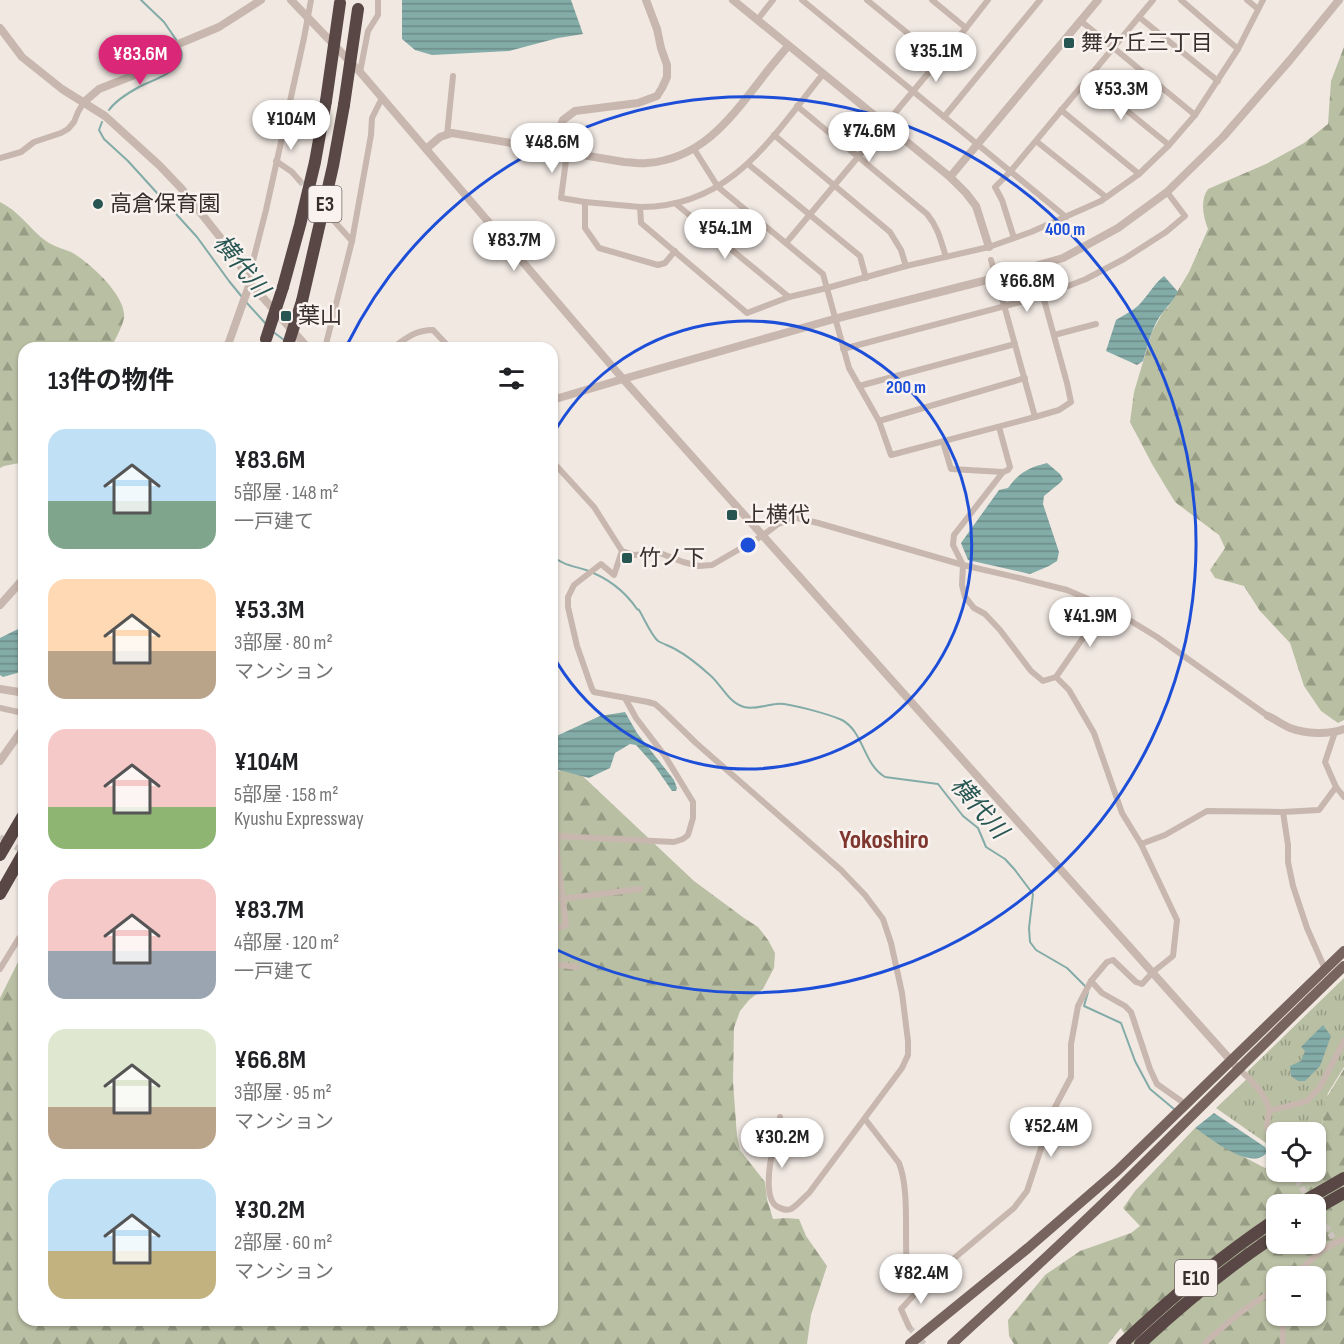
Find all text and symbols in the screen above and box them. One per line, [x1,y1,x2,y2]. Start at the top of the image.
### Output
place label: 舞ケ丘三丁目 [1081,30,1213,57]
pin: ¥35.1M [887,32,985,83]
pin: ¥83.6M [91,35,189,86]
marker: 舞ケ丘三丁目 [1062,36,1076,50]
text: ¥35.1M [909,39,963,63]
text: ¥83.6M [113,42,167,66]
pin: ¥53.3M [1072,70,1170,121]
text: ¥53.3M [1094,77,1148,101]
pin: ¥104M [249,100,333,151]
text: ¥104M [266,107,316,131]
pin: ¥74.6M [820,112,918,163]
text: ¥74.6M [842,119,896,143]
pin: ¥48.6M [503,123,601,174]
text: ¥48.6M [525,130,579,154]
road number: E3 [308,186,342,222]
place label: 高倉保育園 [110,191,220,218]
marker: 高倉保育園 [91,197,105,211]
pin: ¥54.1M [676,209,774,260]
text: ¥54.1M [698,216,752,240]
text: 400 m [1045,219,1085,240]
pin: ¥83.7M [465,221,563,272]
text: ¥83.7M [487,228,541,252]
water label: 横代川 [207,229,277,305]
pin: ¥66.8M [978,262,1076,313]
text: ¥66.8M [999,269,1055,293]
place label: 葉山 [298,303,342,330]
marker: 葉山 [279,309,293,323]
icon: filters [495,362,528,395]
text: 13件の物件 [48,366,174,397]
text: 200 m [886,377,926,398]
text: ¥83.6M [234,445,305,476]
icon: home [96,453,168,525]
text: 5部屋 · 148 m² [234,481,339,505]
place label: 上横代 [744,502,810,529]
marker: 上横代 [725,508,739,522]
text: 一戸建て [234,510,314,534]
centre of rings [738,535,758,555]
place label: 竹ノ下 [639,545,705,572]
marker: 竹ノ下 [620,551,634,565]
text: ¥53.3M [234,595,304,626]
pin: ¥41.9M [1041,597,1139,648]
icon: home [96,603,168,675]
text: ¥41.9M [1063,604,1117,628]
text: 3部屋 · 80 m² [234,631,333,655]
text: マンション [234,660,334,684]
text: ¥104M [234,747,298,778]
icon: home [96,753,168,825]
water label: 横代川 [944,771,1016,847]
text: 5部屋 · 158 m² [234,783,338,807]
text: Kyushu Expressway [234,807,364,831]
district label: Yokoshiro [839,825,929,856]
text: ¥83.7M [234,895,304,926]
icon: home [96,903,168,975]
text: 4部屋 · 120 m² [234,931,339,955]
text: 一戸建て [234,960,314,984]
text: ¥66.8M [234,1045,306,1076]
icon: home [96,1053,168,1125]
text: 3部屋 · 95 m² [234,1081,332,1105]
pin: ¥52.4M [1002,1107,1100,1158]
text: マンション [234,1110,334,1134]
text: ¥52.4M [1024,1114,1078,1138]
pin: ¥30.2M [733,1118,831,1169]
map controls [1266,1122,1326,1326]
button: locate [1266,1122,1326,1182]
text: ¥30.2M [755,1125,809,1149]
button: + [1266,1194,1326,1254]
text: ¥30.2M [234,1195,305,1226]
icon: home [96,1203,168,1275]
text: 2部屋 · 60 m² [234,1231,333,1255]
pin: ¥82.4M [872,1254,970,1305]
text: マンション [234,1260,334,1284]
road number: E10 [1175,1260,1217,1296]
text: ¥82.4M [893,1261,949,1285]
button: − [1266,1266,1326,1326]

